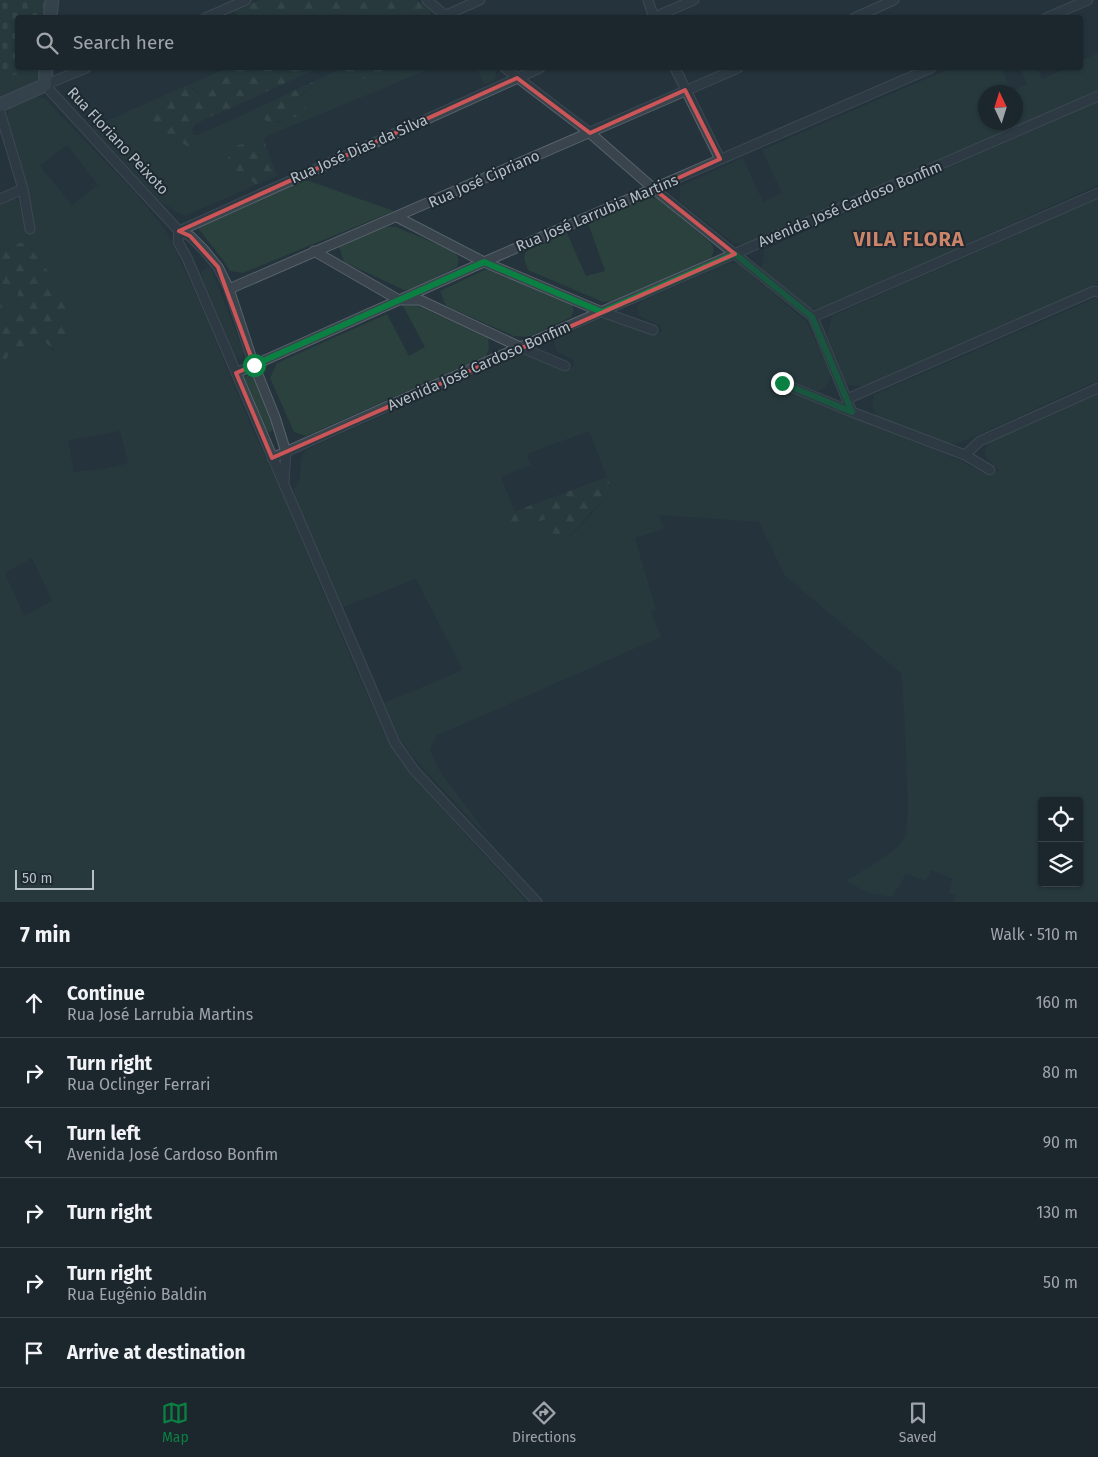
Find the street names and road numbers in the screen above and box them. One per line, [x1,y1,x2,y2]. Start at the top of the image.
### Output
street label: Rua Floriano Peixoto [64,83,172,199]
street label: Rua José Dias da Silva [288,111,430,187]
street label: Rua José Cipriano [426,146,542,212]
street label: Avenida José Cardoso Bonfim [755,157,945,251]
street label: Rua José Larrubia Martins [513,171,681,255]
street label: Avenida José Cardoso Bonfim [385,317,573,415]

